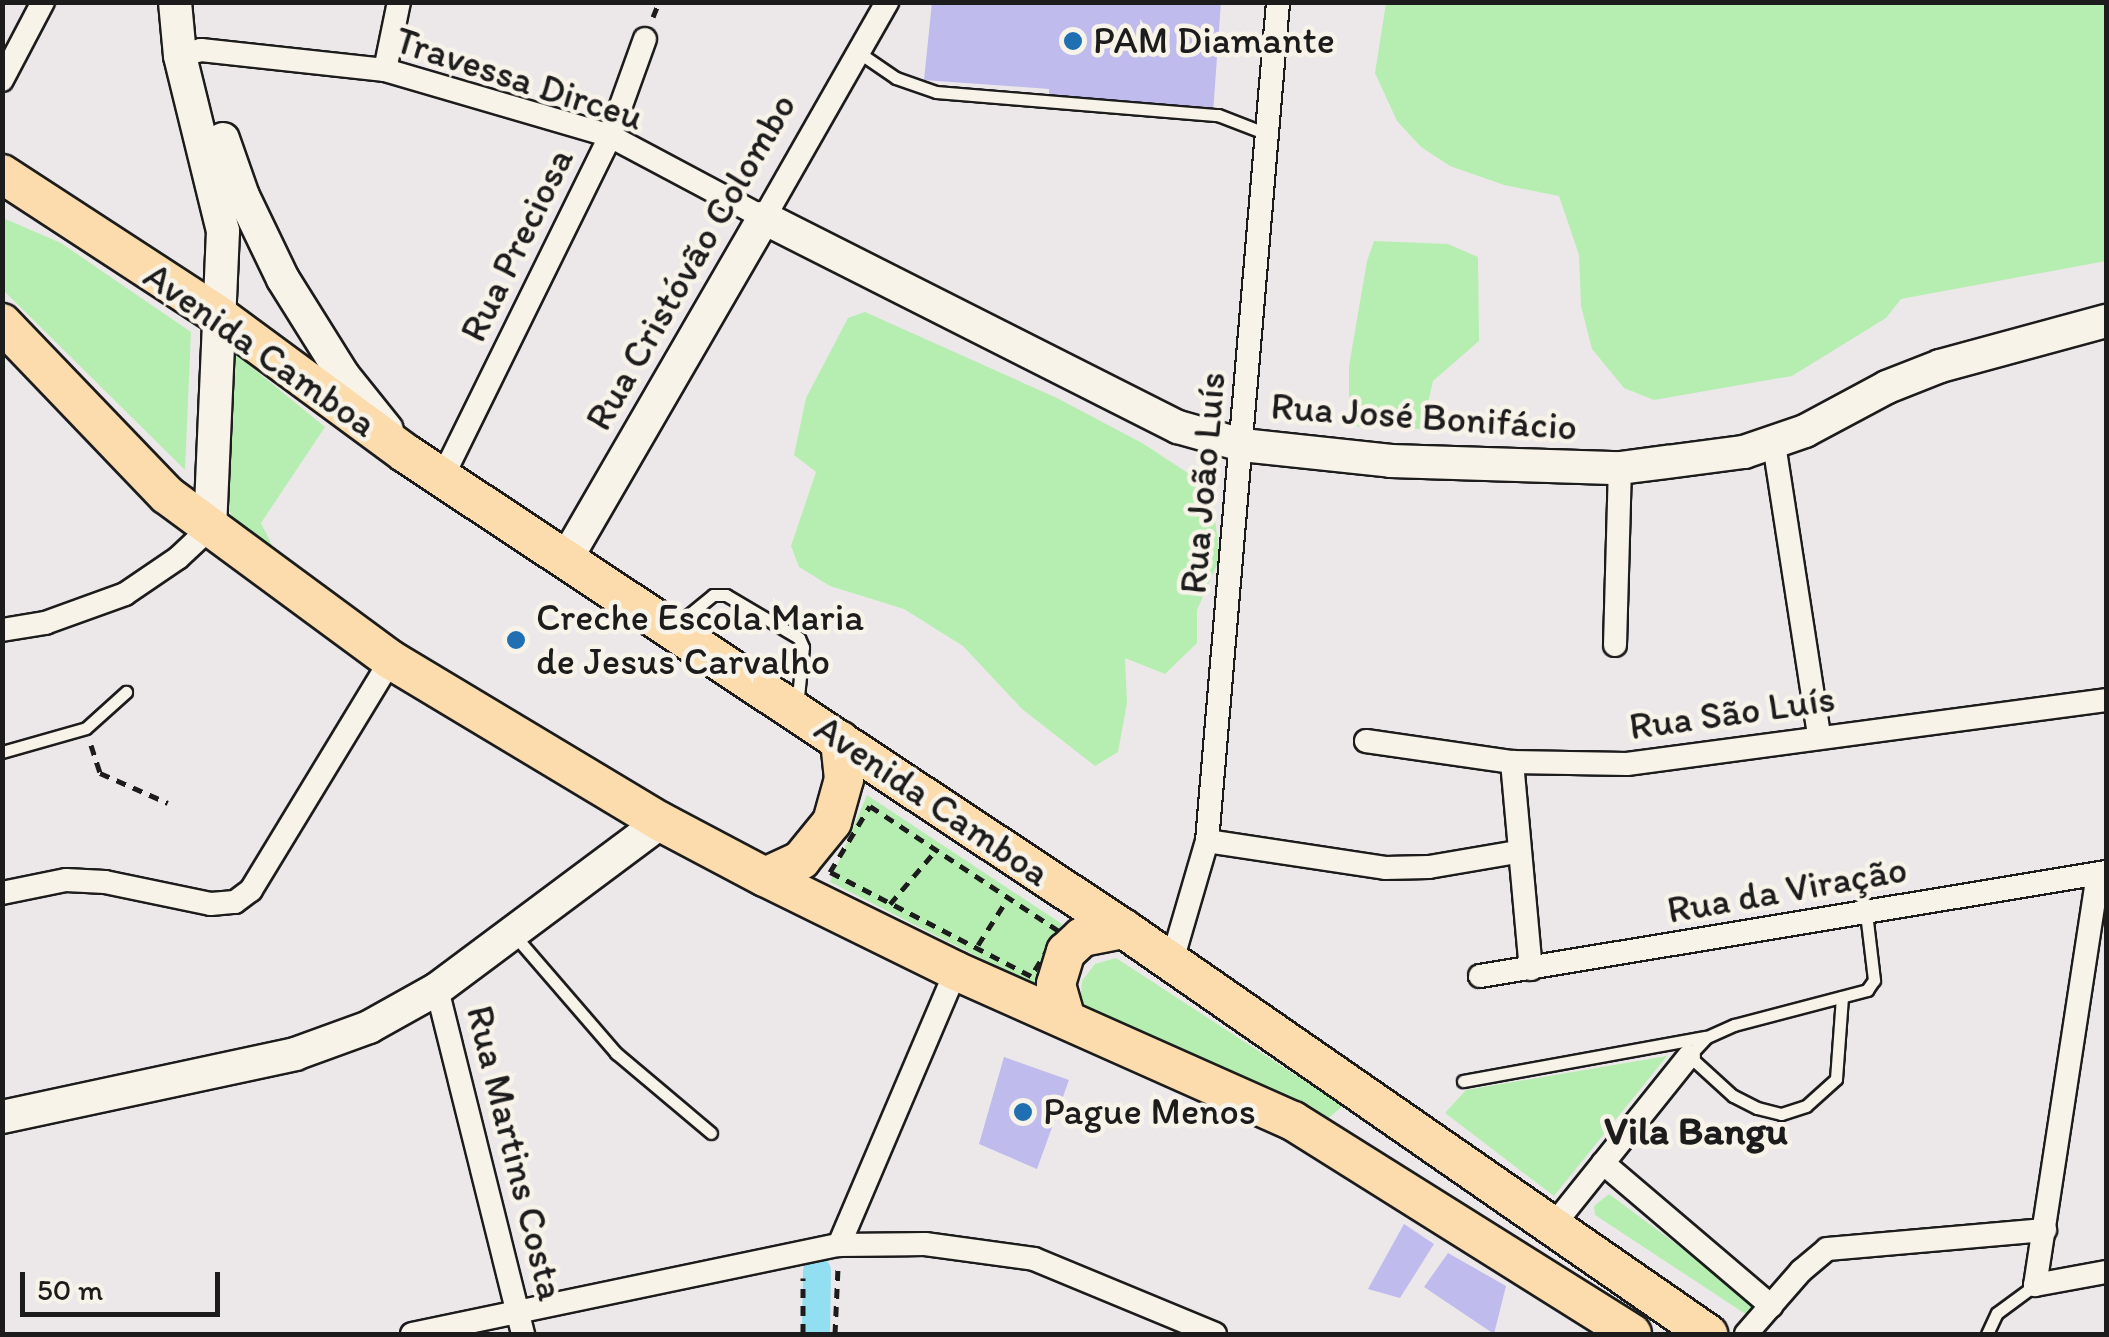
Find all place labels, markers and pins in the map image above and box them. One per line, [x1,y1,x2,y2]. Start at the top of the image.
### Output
place label: PAM Diamante [1093,18,1335,64]
marker: PAM Diamante [1062,30,1084,52]
place label: Creche Escola Maria de Jesus Carvalho [536,595,864,684]
marker: Creche Escola Maria de Jesus Carvalho [505,629,527,651]
place label: Pague Menos [1043,1089,1256,1135]
marker: Pague Menos [1012,1101,1034,1123]

